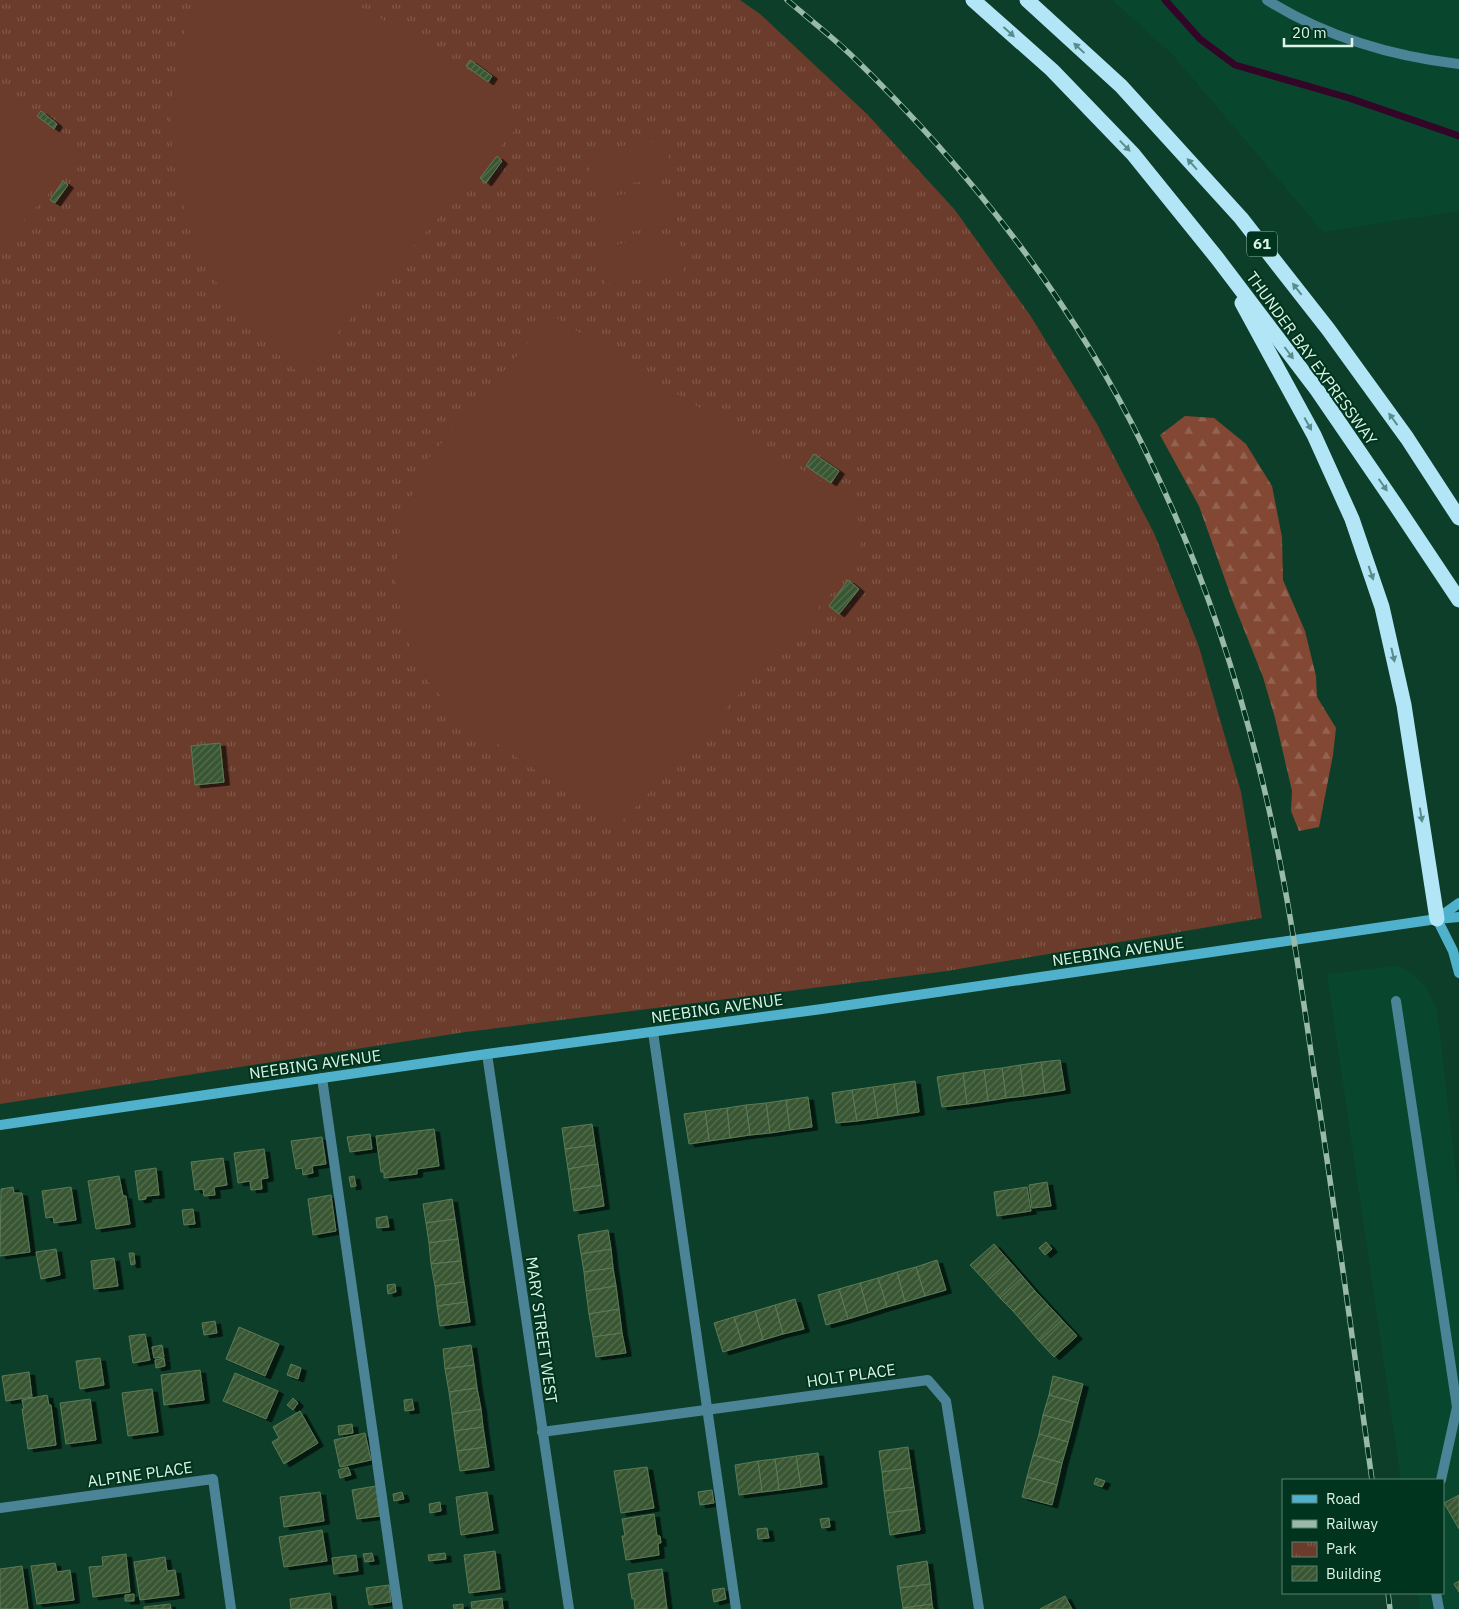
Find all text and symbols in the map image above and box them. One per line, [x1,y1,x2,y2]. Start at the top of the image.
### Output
scale bar [1284,15,1352,47]
text: 20 m [1292,23,1327,42]
one-way arrow [1002,27,1015,38]
one-way arrow [1074,42,1086,54]
one-way arrow [1119,140,1131,152]
one-way arrow [1186,159,1198,171]
road number: 61 [1247,232,1277,256]
street label: THUNDER BAY EXPRESSWAY [1242,267,1382,449]
one-way arrow [1291,283,1302,296]
one-way arrow [1283,346,1294,359]
one-way arrow [1388,413,1399,426]
one-way arrow [1303,417,1312,430]
one-way arrow [1378,478,1388,492]
one-way arrow [1367,566,1375,581]
one-way arrow [1389,647,1397,662]
one-way arrow [1418,807,1426,823]
street label: NEEBING AVENUE [1051,932,1185,970]
street label: NEEBING AVENUE [650,989,784,1027]
street label: NEEBING AVENUE [248,1045,382,1083]
street label: MARY STREET WEST [522,1255,562,1405]
street label: HOLT PLACE [805,1359,897,1391]
street label: ALPINE PLACE [86,1457,194,1491]
legend [1282,1479,1444,1594]
text: Road [1326,1489,1361,1508]
text: Railway [1326,1514,1379,1533]
text: Park [1326,1539,1356,1558]
text: Building [1326,1564,1381,1583]

